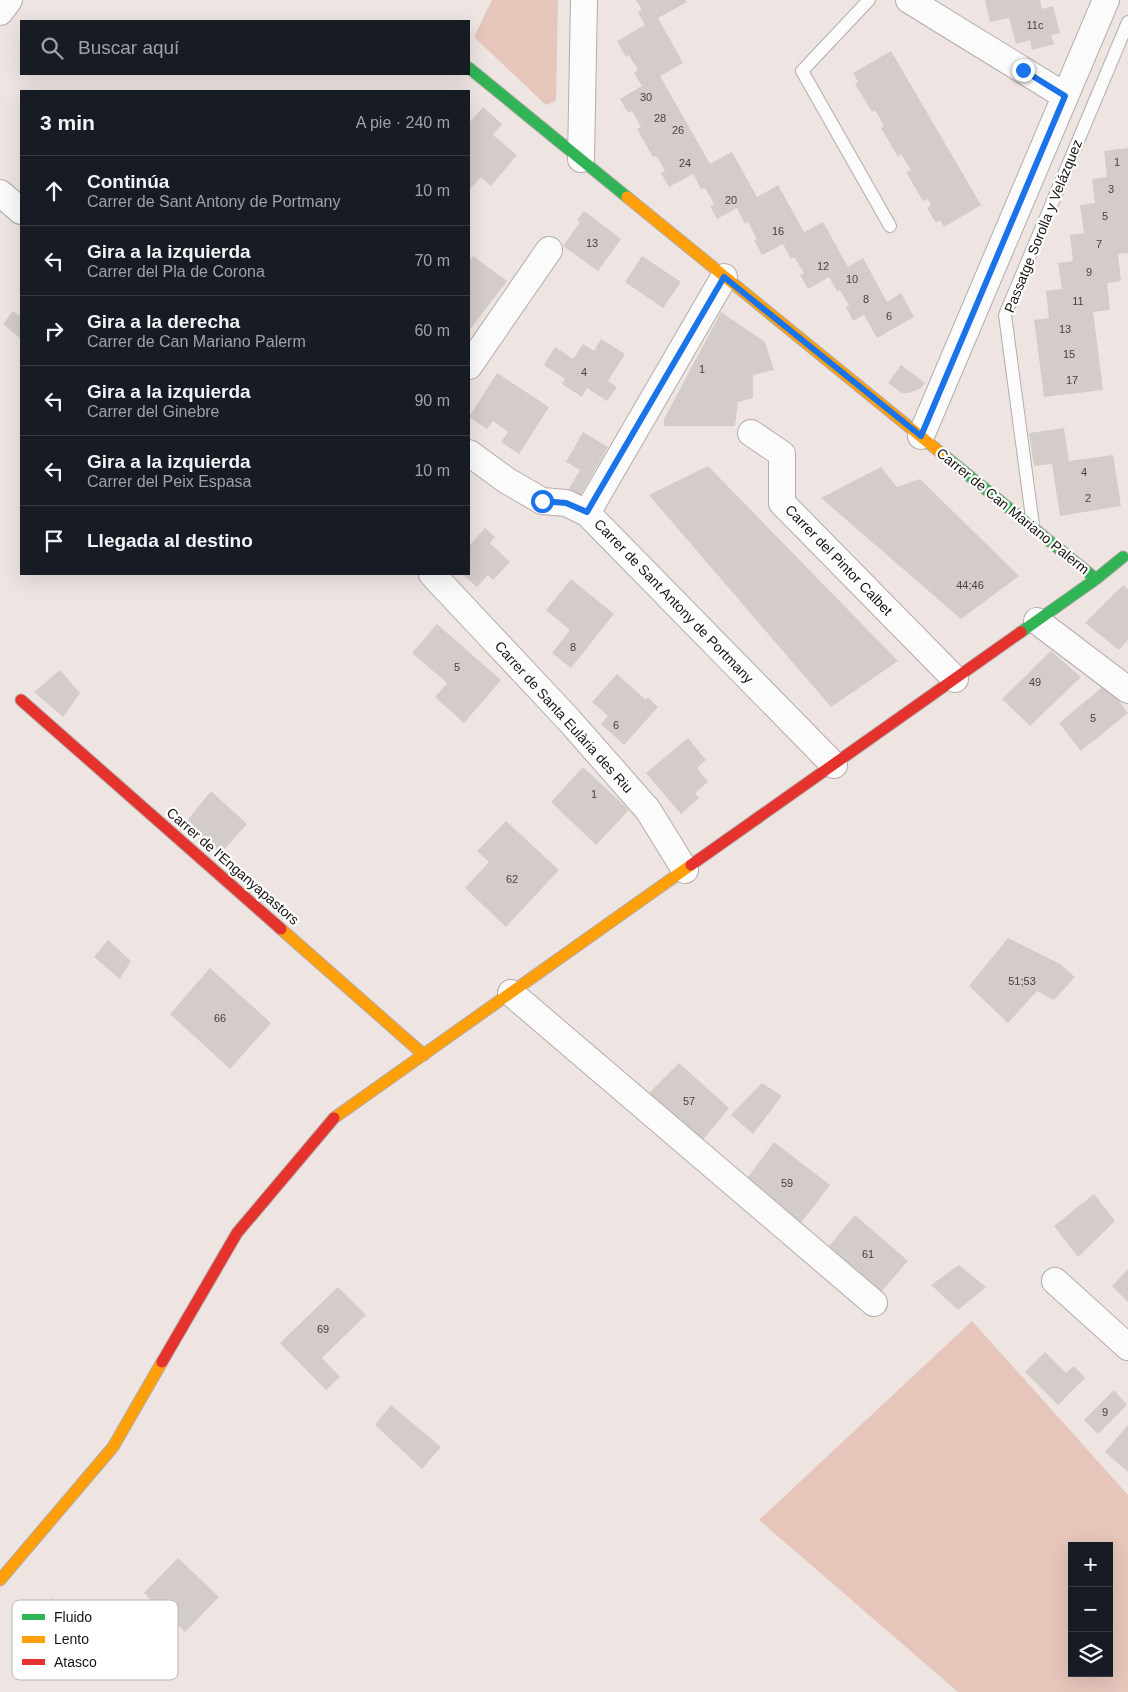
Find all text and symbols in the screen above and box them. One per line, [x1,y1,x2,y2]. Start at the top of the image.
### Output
house number: 11c [1027,19,1044,31]
search box [20,20,470,75]
icon: search [38,34,66,62]
text: Buscar aquí [78,37,179,58]
route end [1012,59,1035,82]
house number: 30 [640,91,652,103]
text: 3 min [40,111,95,134]
house number: 28 [654,112,666,124]
text: A pie · 240 m [356,114,450,131]
house number: 26 [672,124,684,136]
street label: Passatge Sorolla y Velázquez [1001,137,1085,315]
house number: 1 [1114,156,1120,168]
house number: 24 [679,157,691,169]
text: Continúa [87,171,169,192]
icon: ahead [40,177,68,205]
text: 10 m [414,182,450,199]
house number: 3 [1108,183,1114,195]
text: Carrer de Sant Antony de Portmany [87,193,340,210]
house number: 20 [725,194,737,206]
house number: 5 [1102,210,1108,222]
house number: 16 [772,225,784,237]
house number: 13 [586,237,598,249]
house number: 7 [1096,238,1102,250]
text: Gira a la izquierda [87,241,251,262]
icon: left [40,247,68,275]
text: 70 m [414,252,450,269]
house number: 12 [817,260,829,272]
text: Carrer del Pla de Corona [87,263,265,280]
house number: 9 [1086,266,1092,278]
house number: 10 [846,273,858,285]
house number: 8 [863,293,869,305]
house number: 11 [1072,295,1084,307]
house number: 6 [886,310,892,322]
text: Gira a la derecha [87,311,240,332]
icon: right [40,317,68,345]
text: 60 m [414,322,450,339]
house number: 13 [1059,323,1071,335]
text: Carrer de Can Mariano Palerm [87,333,306,350]
house number: 15 [1063,348,1075,360]
house number: 1 [699,363,705,375]
house number: 4 [581,366,587,378]
house number: 17 [1066,374,1078,386]
text: Gira a la izquierda [87,381,251,402]
icon: left [40,387,68,415]
text: 90 m [414,392,450,409]
text: Carrer del Ginebre [87,403,220,420]
street label: Carrer de Can Mariano Palerm [934,445,1092,577]
text: Gira a la izquierda [87,451,251,472]
icon: left [40,457,68,485]
text: 10 m [414,462,450,479]
house number: 4 [1081,466,1087,478]
text: Carrer del Peix Espasa [87,473,252,490]
route start [531,490,554,513]
house number: 2 [1085,492,1091,504]
street label: Carrer del Pintor Calbet [782,502,896,619]
street label: Carrer de Sant Antony de Portmany [591,516,757,686]
icon: arrive [40,527,68,555]
text: Llegada al destino [87,530,253,551]
house number: 44;46 [956,579,984,591]
street label: Carrer de Santa Eulària des Riu [492,638,636,796]
house number: 8 [570,641,576,653]
house number: 5 [454,661,460,673]
house number: 49 [1029,676,1041,688]
house number: 5 [1090,712,1096,724]
house number: 6 [613,719,619,731]
house number: 1 [591,788,597,800]
street label: Carrer de l'Enganyapastors [164,804,302,928]
house number: 62 [506,873,518,885]
house number: 51;53 [1008,975,1036,987]
house number: 66 [214,1012,226,1024]
house number: 57 [683,1095,695,1107]
house number: 59 [781,1177,793,1189]
house number: 61 [862,1248,874,1260]
house number: 69 [317,1323,329,1335]
house number: 9 [1102,1406,1108,1418]
map controls [1068,1542,1113,1677]
button: + [1068,1542,1113,1587]
button: − [1068,1587,1113,1632]
legend [12,1600,178,1680]
text: Fluido [54,1609,92,1625]
text: Lento [54,1631,89,1647]
button: layers [1068,1632,1113,1677]
text: Atasco [54,1654,97,1670]

